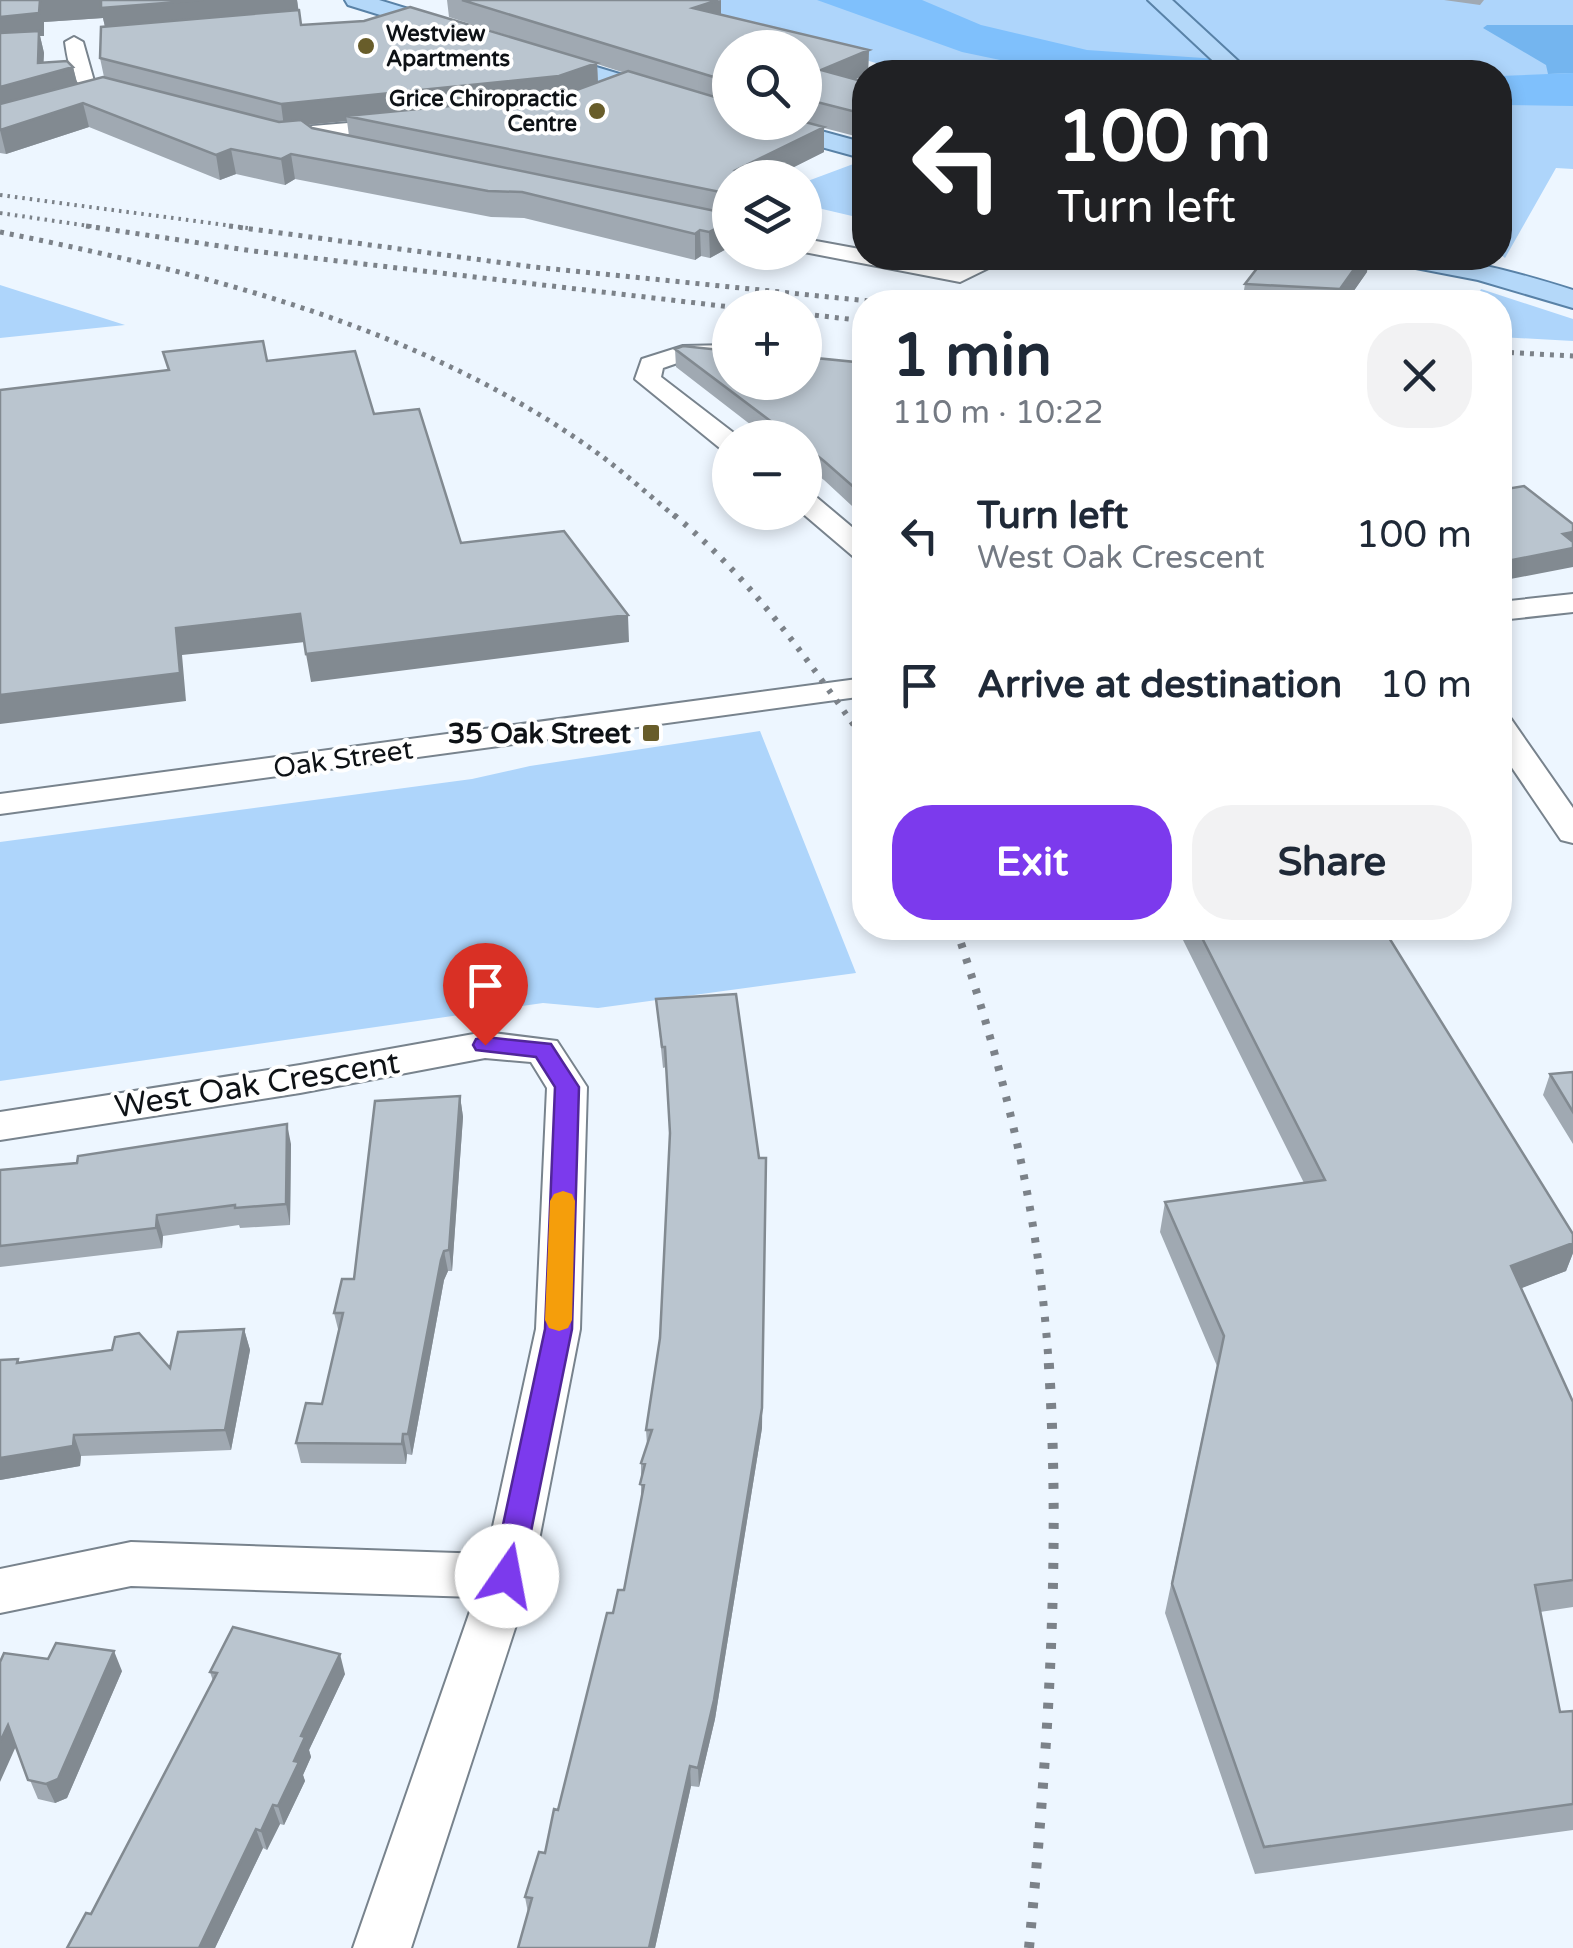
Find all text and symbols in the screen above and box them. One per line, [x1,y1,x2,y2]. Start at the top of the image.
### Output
place label: Westview Apartments [386,21,511,72]
map controls [712,30,822,530]
button: search [712,30,822,140]
marker: Westview Apartments [355,35,377,57]
place label: Grice Chiropractic Centre [389,86,577,137]
text: 100 m [1057,96,1271,180]
marker: Grice Chiropractic Centre [586,100,608,122]
icon: left [892,100,1022,230]
button: layers [712,160,822,270]
text: Turn left [1057,181,1236,235]
button: + [712,290,822,400]
text: 1 min [892,320,1052,392]
button: close [1367,323,1472,428]
text: 110 m · 10:22 [892,394,1104,432]
button: − [712,420,822,530]
text: Turn left [977,493,1128,539]
icon: left [892,508,947,563]
text: 100 m [1356,512,1472,558]
text: West Oak Crescent [977,539,1265,577]
icon: arrive [892,658,947,713]
text: Arrive at destination [977,662,1342,708]
text: 10 m [1380,662,1472,708]
place label: 35 Oak Street [448,717,631,751]
marker: 35 Oak Street [640,722,662,744]
street label: Oak Street [271,732,415,786]
button: Exit [892,805,1172,920]
button: Share [1192,805,1472,920]
pin [443,943,528,1046]
icon: arrive [458,958,513,1013]
street label: West Oak Crescent [112,1044,402,1126]
position arrow [455,1524,559,1628]

